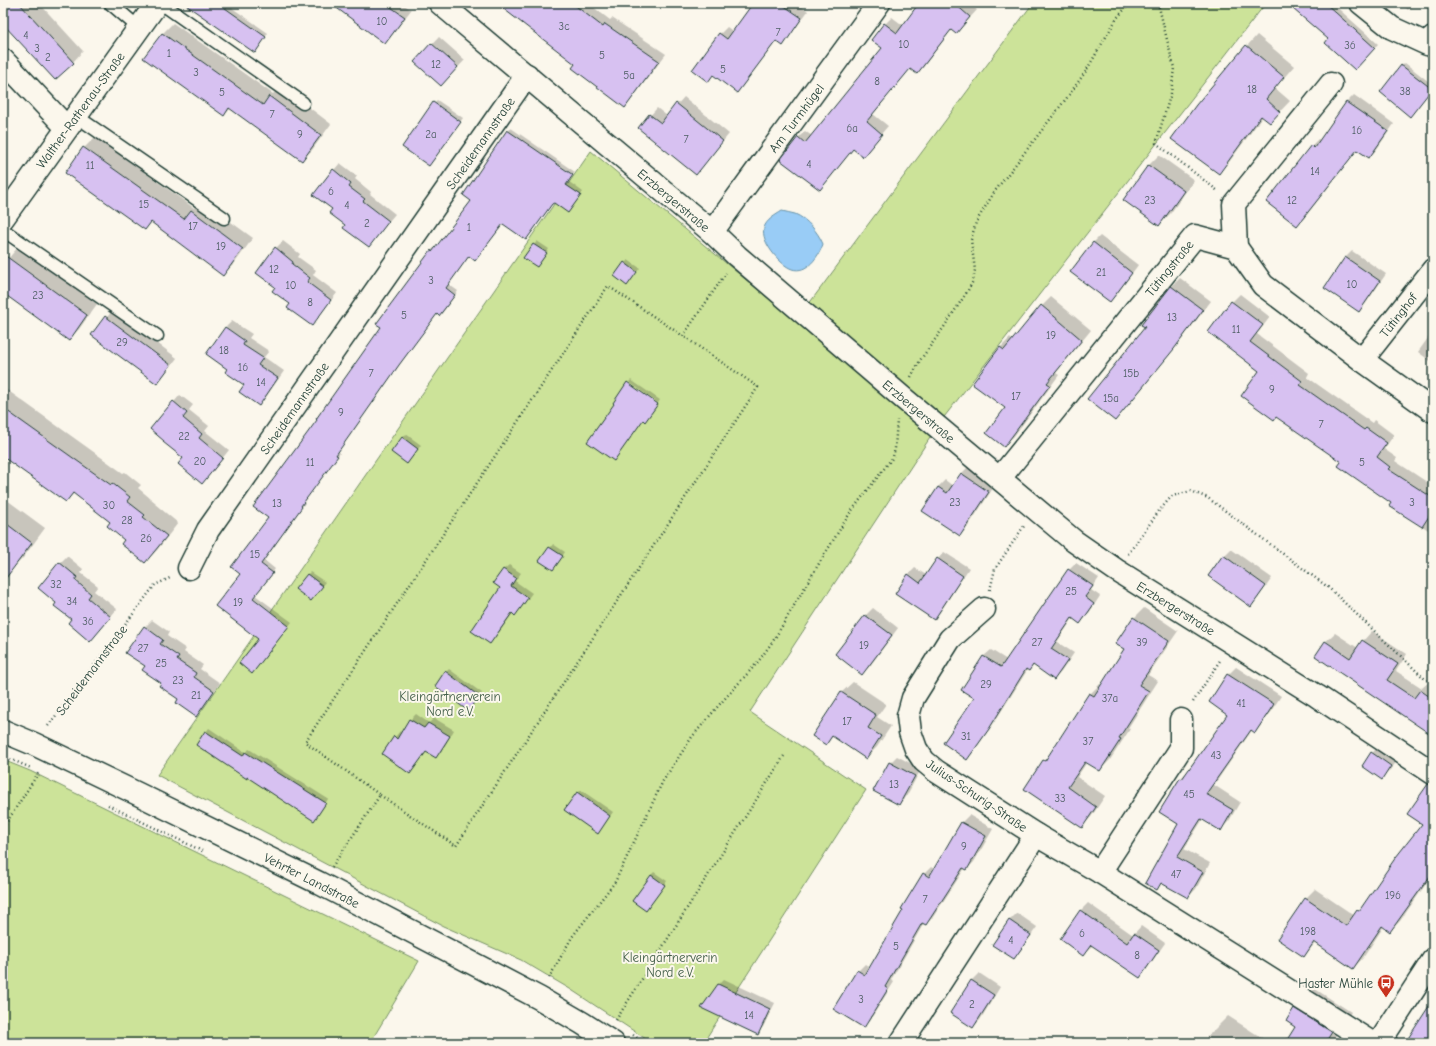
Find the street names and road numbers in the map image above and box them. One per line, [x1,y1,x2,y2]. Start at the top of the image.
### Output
street label: Walther-Rathenau-Straße [33,49,128,171]
street label: Am Turmhügel [766,81,827,156]
street label: Scheidemannstraße [443,94,518,192]
street label: Erzbergerstraße [635,166,713,235]
street label: Tütingstraße [1142,237,1197,300]
street label: Tütinghof [1377,289,1421,340]
street label: Scheidemannstraße [257,359,332,457]
street label: Erzbergerstraße [880,377,958,446]
street label: Erzbergerstraße [1134,578,1218,639]
street label: Scheidemannstraße [53,622,131,718]
street label: Julius-Schurig-Straße [923,756,1031,835]
street label: Vehrter Landstraße [261,850,363,911]

